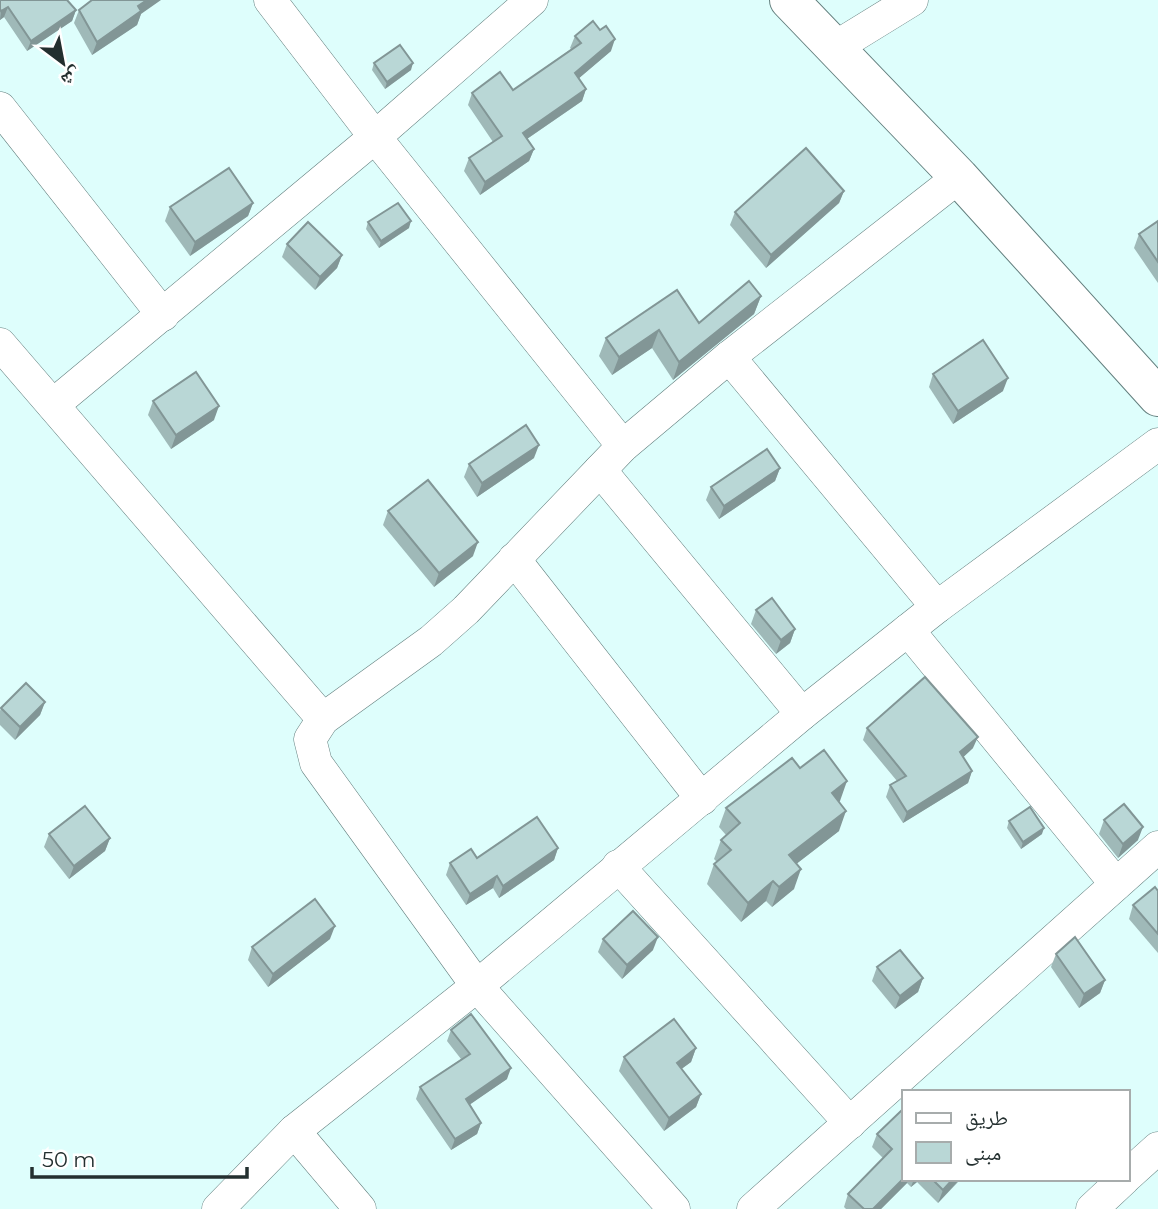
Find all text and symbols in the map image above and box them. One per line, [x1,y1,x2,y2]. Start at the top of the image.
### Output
north arrow [28,28,98,98]
text: ش [57,62,86,92]
legend [902,1090,1130,1181]
text: طريق [965,1105,1008,1131]
scale bar [32,1136,247,1180]
text: مبنى [965,1140,1001,1166]
text: 50 m [42,1147,96,1172]

